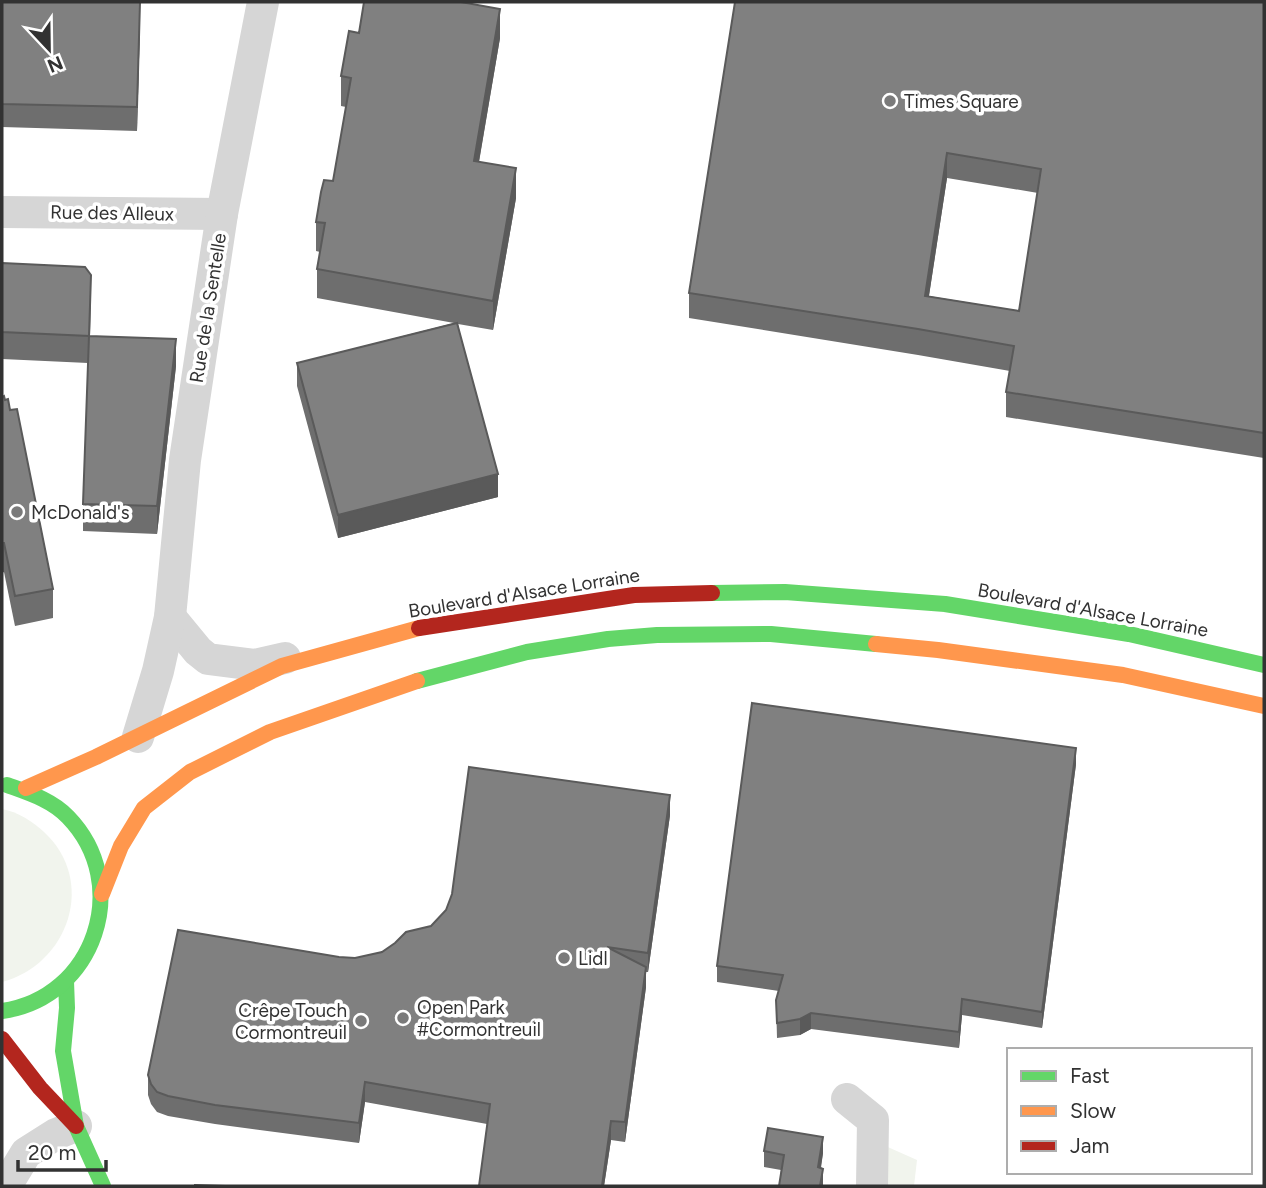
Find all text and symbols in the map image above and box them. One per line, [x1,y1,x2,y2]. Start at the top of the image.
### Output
north arrow [14,14,84,84]
text: N [44,51,66,78]
place label: Times Square [904,90,1019,113]
marker: Times Square [882,93,898,109]
street label: Rue des Alleux [50,200,174,226]
street label: Rue de la Sentelle [185,232,231,384]
place label: McDonald's [31,501,130,524]
marker: McDonald's [9,504,25,520]
street label: Boulevard d'Alsace Lorraine [407,563,641,623]
street label: Boulevard d'Alsace Lorraine [976,578,1210,642]
place label: Lidl [578,947,608,970]
marker: Lidl [556,950,572,966]
place label: Open Park #Cormontreuil [417,996,541,1041]
place label: Crêpe Touch Cormontreuil [235,999,347,1044]
marker: Open Park #Cormontreuil [395,1010,411,1026]
marker: Crêpe Touch Cormontreuil [353,1013,369,1029]
legend [1007,1048,1252,1174]
text: Fast [1070,1063,1110,1088]
text: Slow [1070,1098,1116,1123]
scale bar [18,1128,105,1172]
text: Jam [1070,1133,1109,1158]
text: 20 m [28,1140,76,1165]

